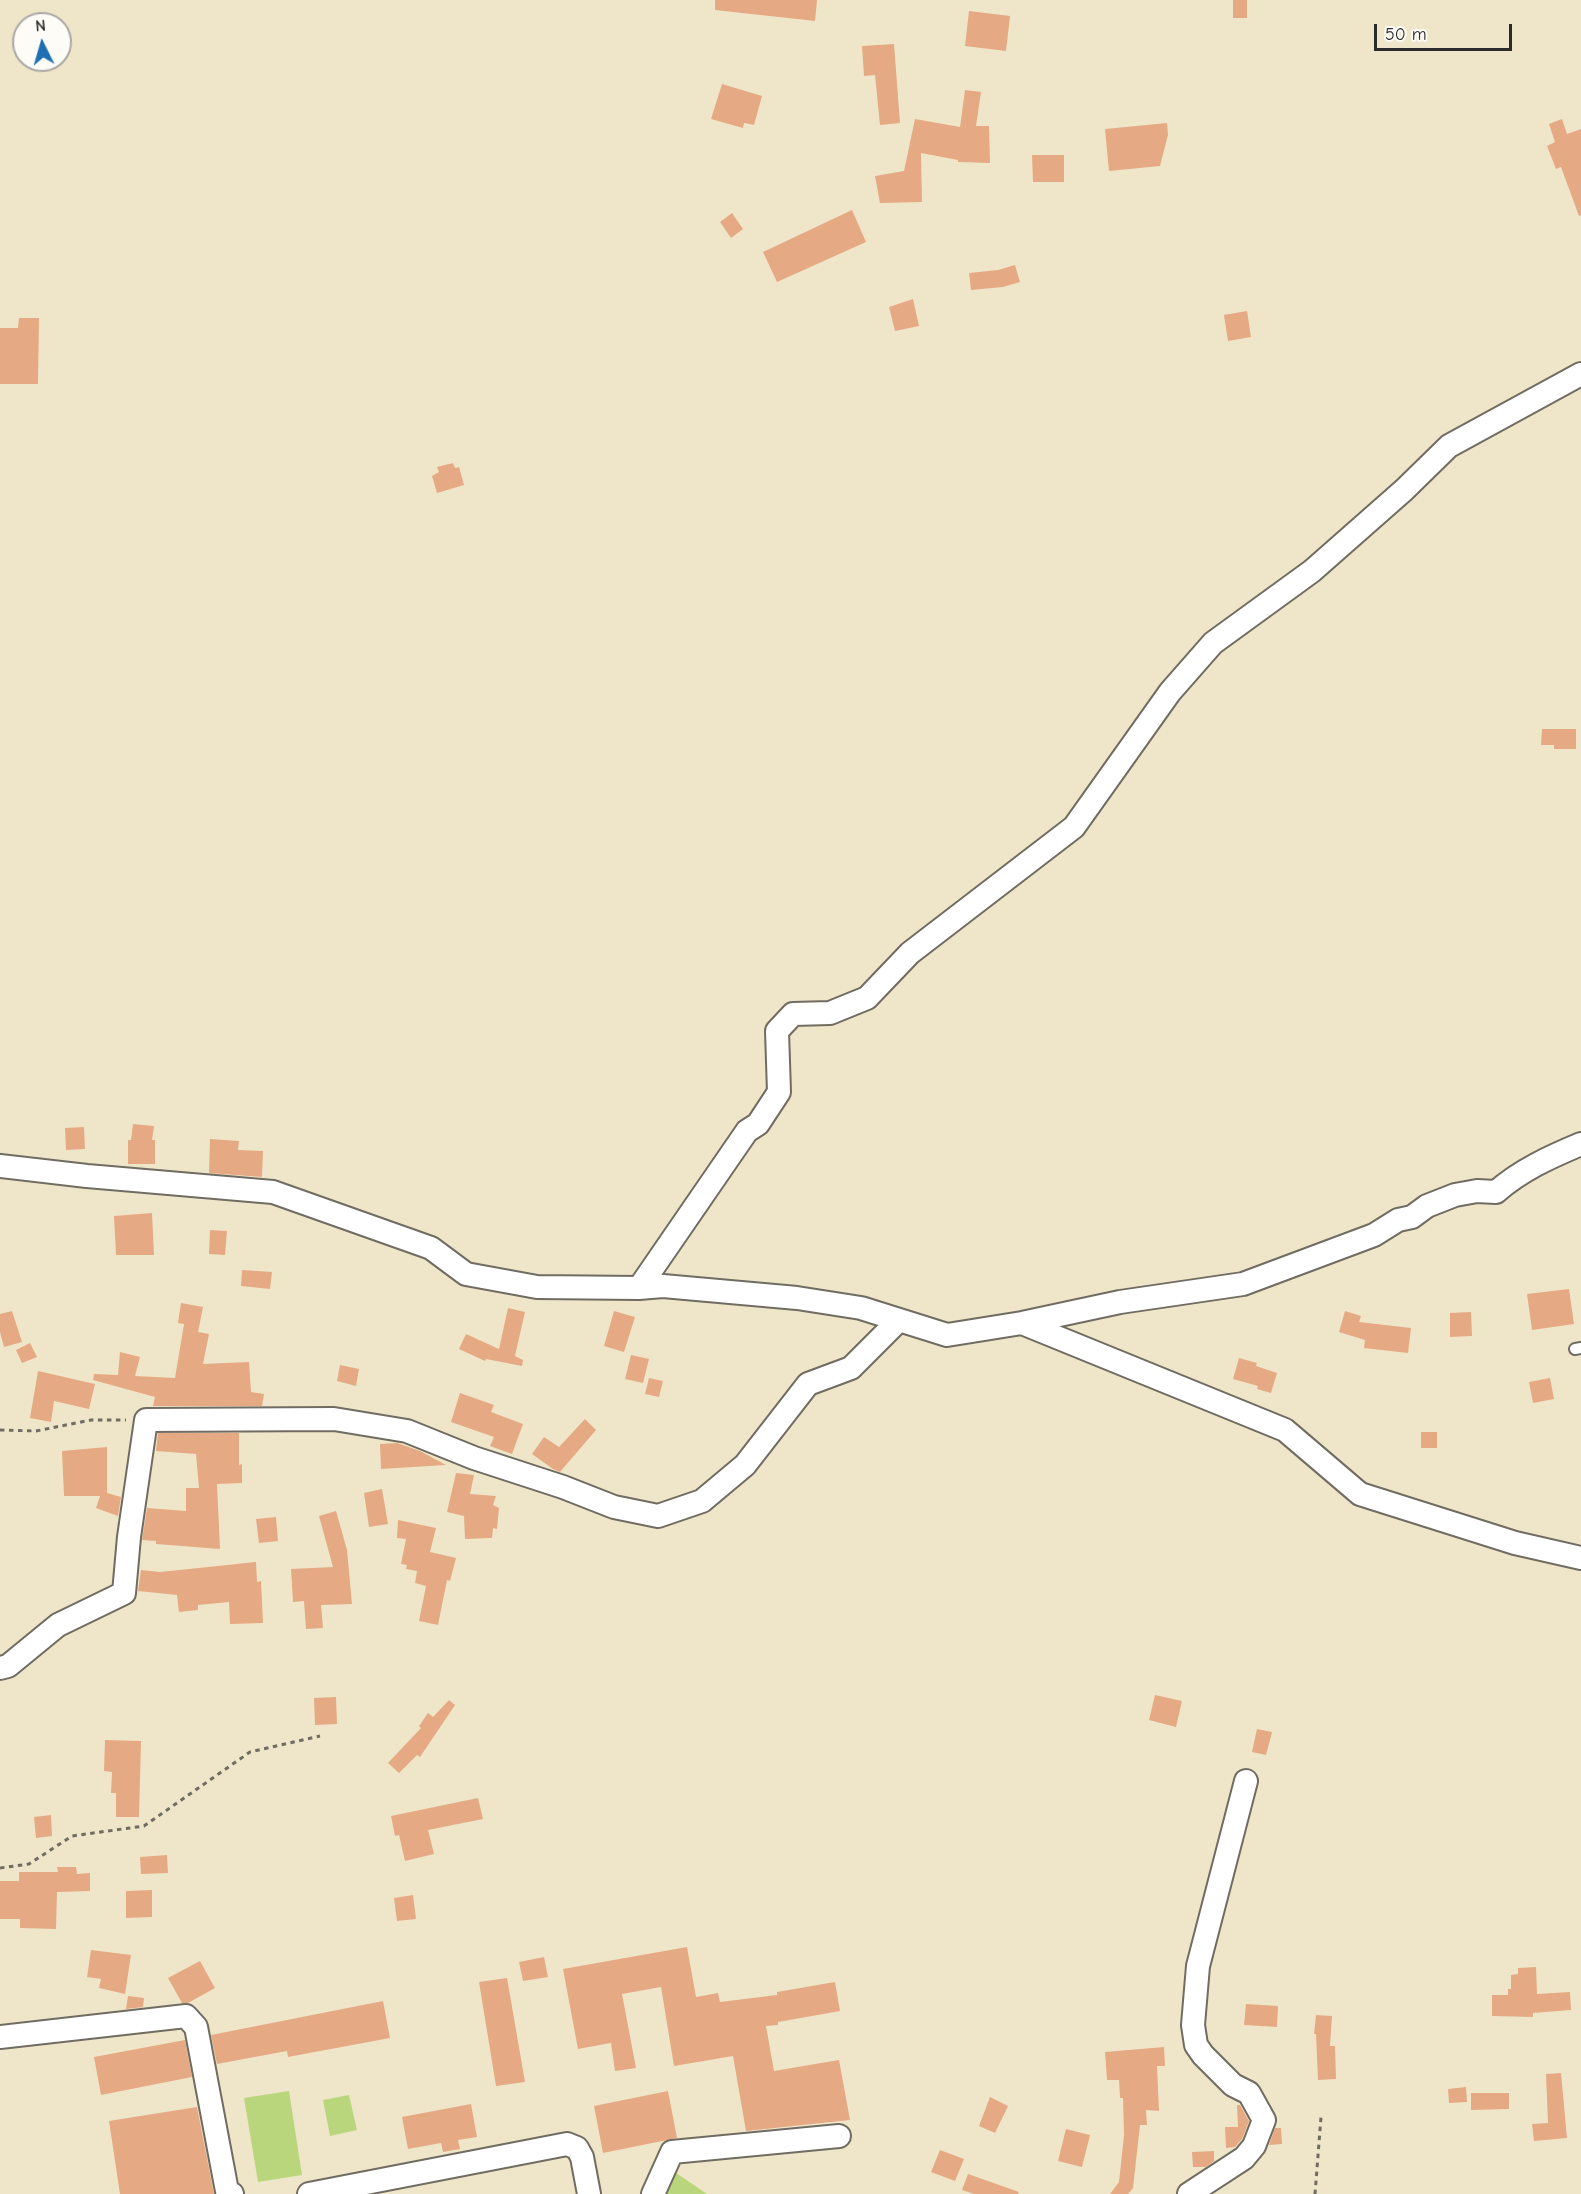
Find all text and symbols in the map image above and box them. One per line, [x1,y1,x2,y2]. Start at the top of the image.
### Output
north arrow [12,12,72,72]
scale bar [1377,12,1515,50]
text: N [35,17,47,35]
text: 50 m [1385,24,1427,45]

